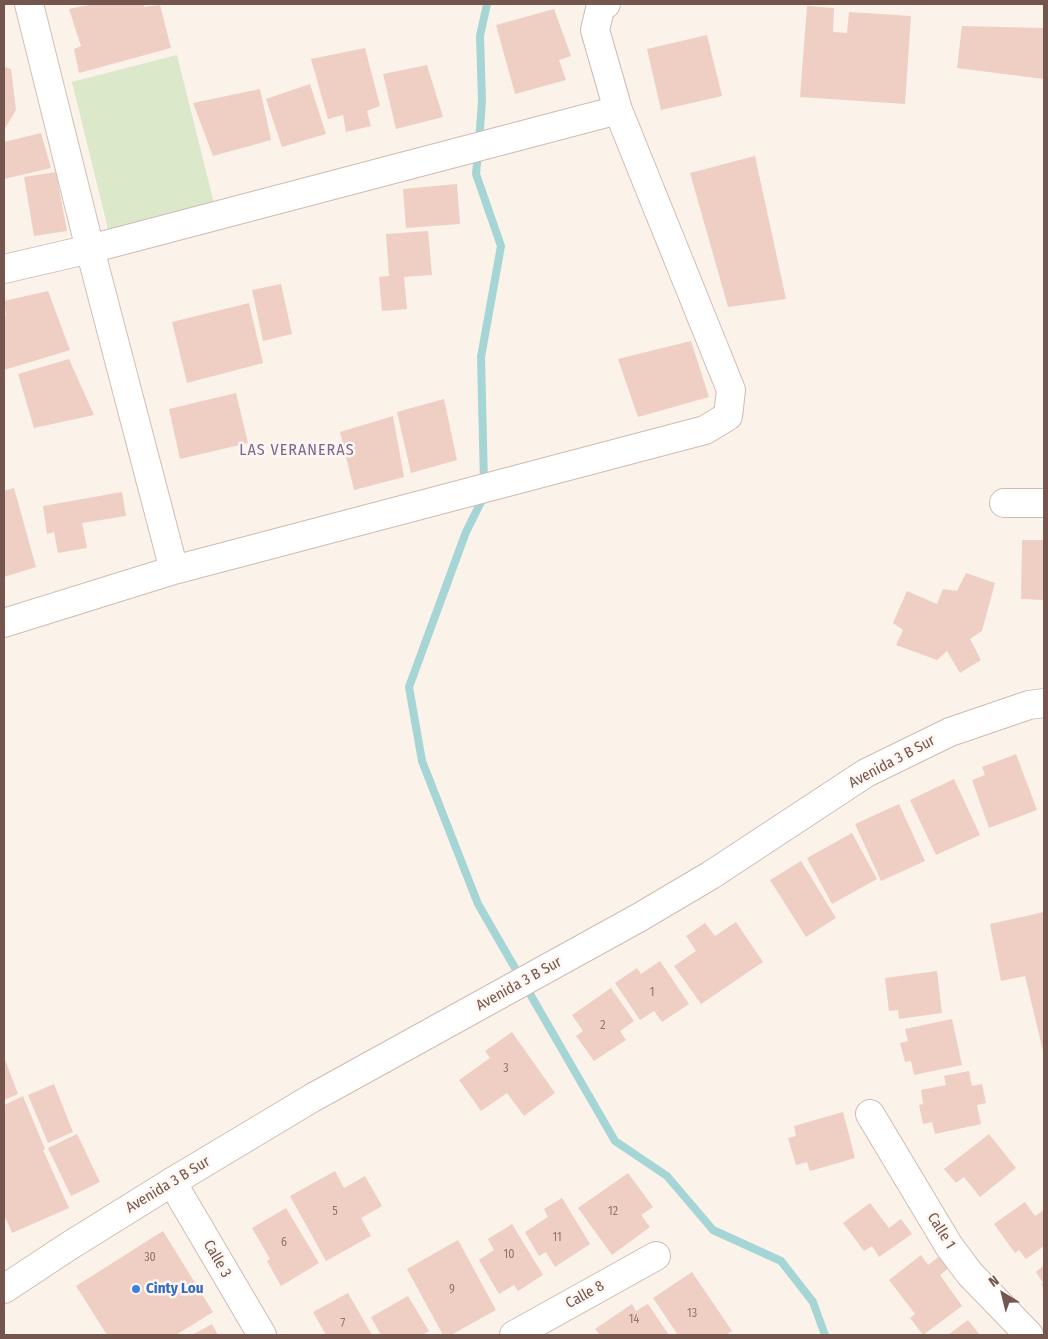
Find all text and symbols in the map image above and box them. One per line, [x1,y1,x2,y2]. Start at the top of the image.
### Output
district label: LAS VERANERAS [238,441,356,461]
street label: Avenida 3 B Sur [846,732,938,792]
street label: Avenida 3 B Sur [473,953,565,1015]
house number: 1 [650,986,654,1000]
house number: 2 [600,1019,606,1033]
house number: 3 [503,1062,509,1076]
street label: Avenida 3 B Sur [123,1153,213,1217]
house number: 5 [332,1205,338,1219]
house number: 12 [608,1205,618,1219]
street label: Calle 1 [923,1210,959,1252]
house number: 11 [552,1231,562,1245]
house number: 6 [281,1236,287,1250]
street label: Calle 3 [199,1237,235,1281]
house number: 10 [504,1248,514,1262]
house number: 30 [144,1251,156,1265]
north arrow [978,1269,1028,1319]
text: N [985,1272,1002,1291]
street label: Calle 8 [563,1277,607,1313]
place label: Cinty Lou [146,1280,204,1298]
marker: Cinty Lou [130,1283,142,1295]
house number: 9 [449,1283,455,1297]
house number: 13 [687,1307,697,1321]
house number: 14 [629,1313,639,1327]
house number: 7 [341,1317,345,1331]

